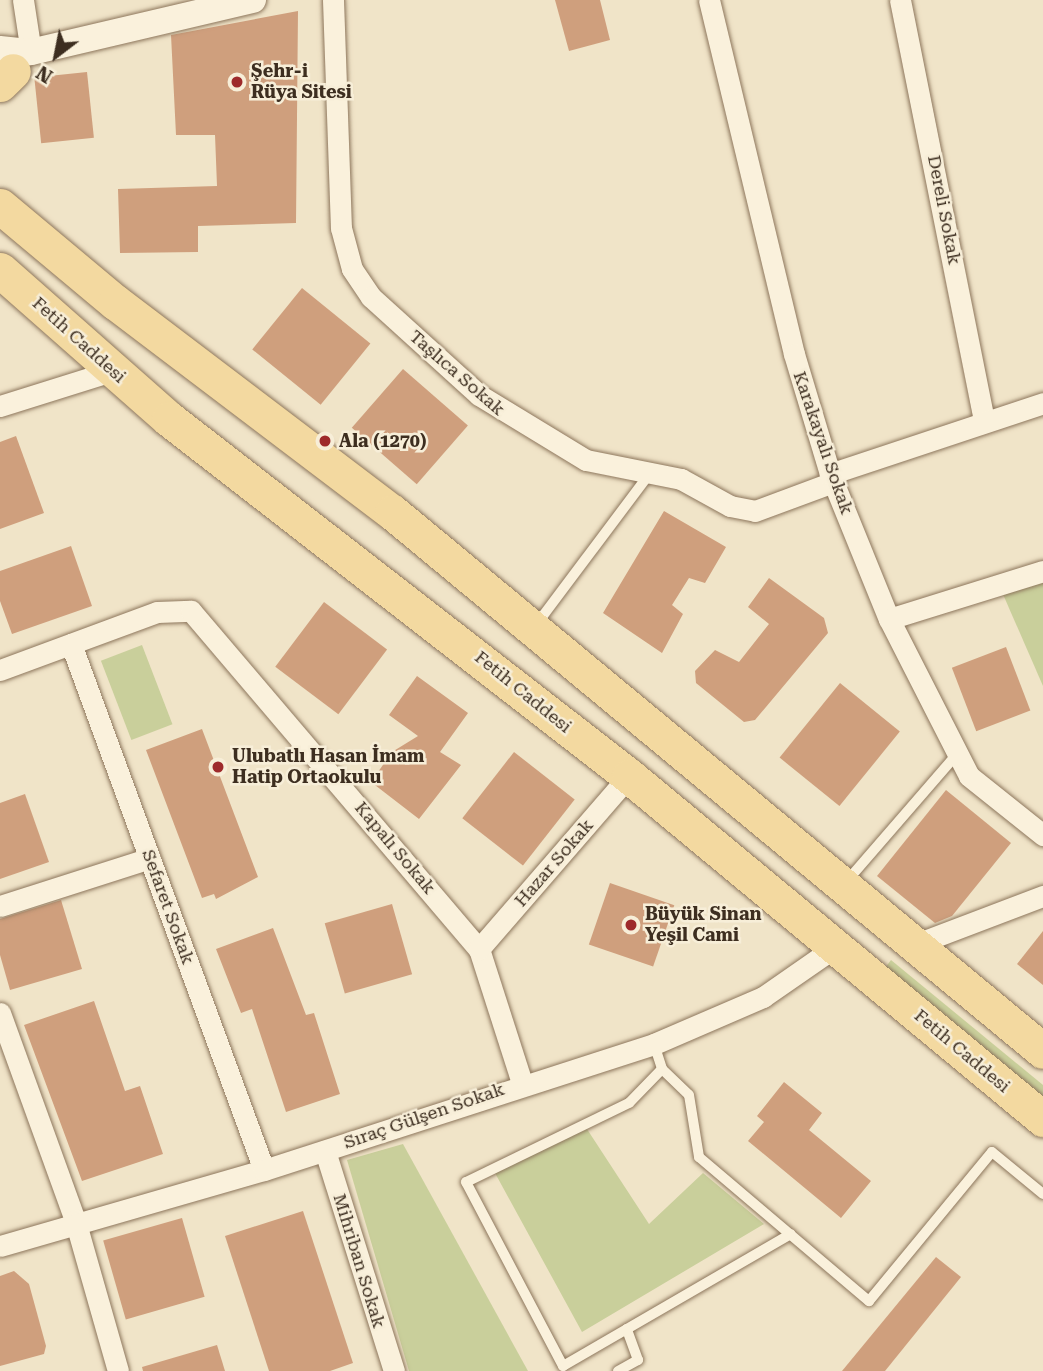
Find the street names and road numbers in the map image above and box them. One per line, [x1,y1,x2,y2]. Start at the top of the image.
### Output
street label: Dereli Sokak [923,153,965,267]
street label: Fetih Caddesi [28,292,130,388]
street label: Taşlıca Sokak [405,326,509,420]
street label: Karakayalı Sokak [788,369,858,517]
street label: Fetih Caddesi [470,646,576,738]
street label: Kapalı Sokak [350,797,440,899]
street label: Hazar Sokak [510,815,598,911]
street label: Sefaret Sokak [137,847,199,967]
street label: Fetih Caddesi [910,1005,1014,1097]
street label: Sıraç Gülşen Sokak [341,1078,507,1154]
street label: Mihriban Sokak [328,1191,390,1331]

